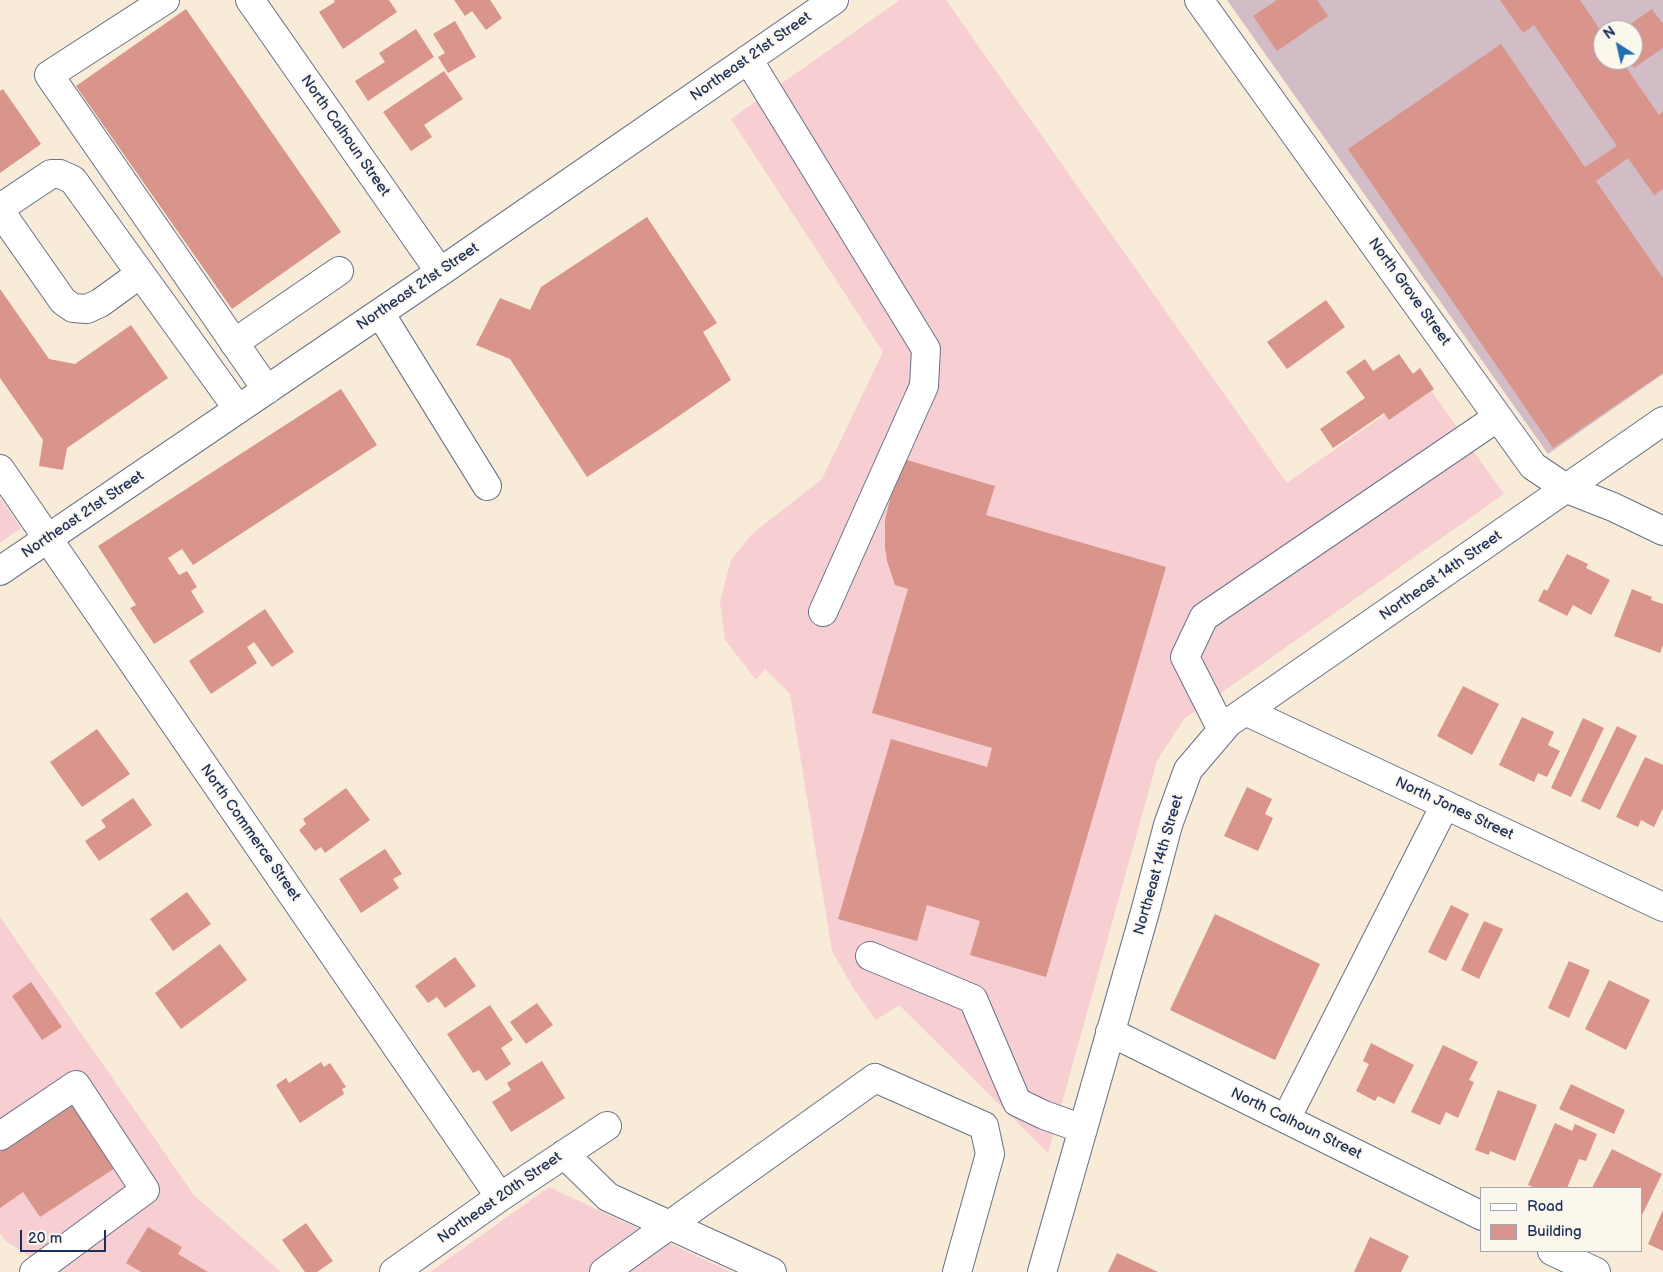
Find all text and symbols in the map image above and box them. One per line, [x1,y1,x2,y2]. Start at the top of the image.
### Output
street label: Northeast 21st Street [687,8,815,106]
north arrow [1593,20,1643,70]
text: N [1600,23,1619,43]
street label: North Calhoun Street [296,72,394,200]
street label: North Grove Street [1364,235,1454,349]
street label: Northeast 21st Street [354,239,482,335]
street label: Northeast 21st Street [19,467,147,563]
street label: Northeast 14th Street [1377,527,1505,625]
street label: North Commerce Street [196,761,304,905]
street label: North Jones Street [1392,774,1516,844]
street label: Northeast 14th Street [1130,793,1188,937]
street label: North Calhoun Street [1228,1084,1364,1164]
street label: Northeast 20th Street [434,1148,566,1248]
legend [1480,1187,1643,1252]
text: Road [1527,1197,1563,1216]
scale bar [22,1220,109,1252]
text: Building [1527,1222,1582,1241]
text: 20 m [28,1229,62,1248]

